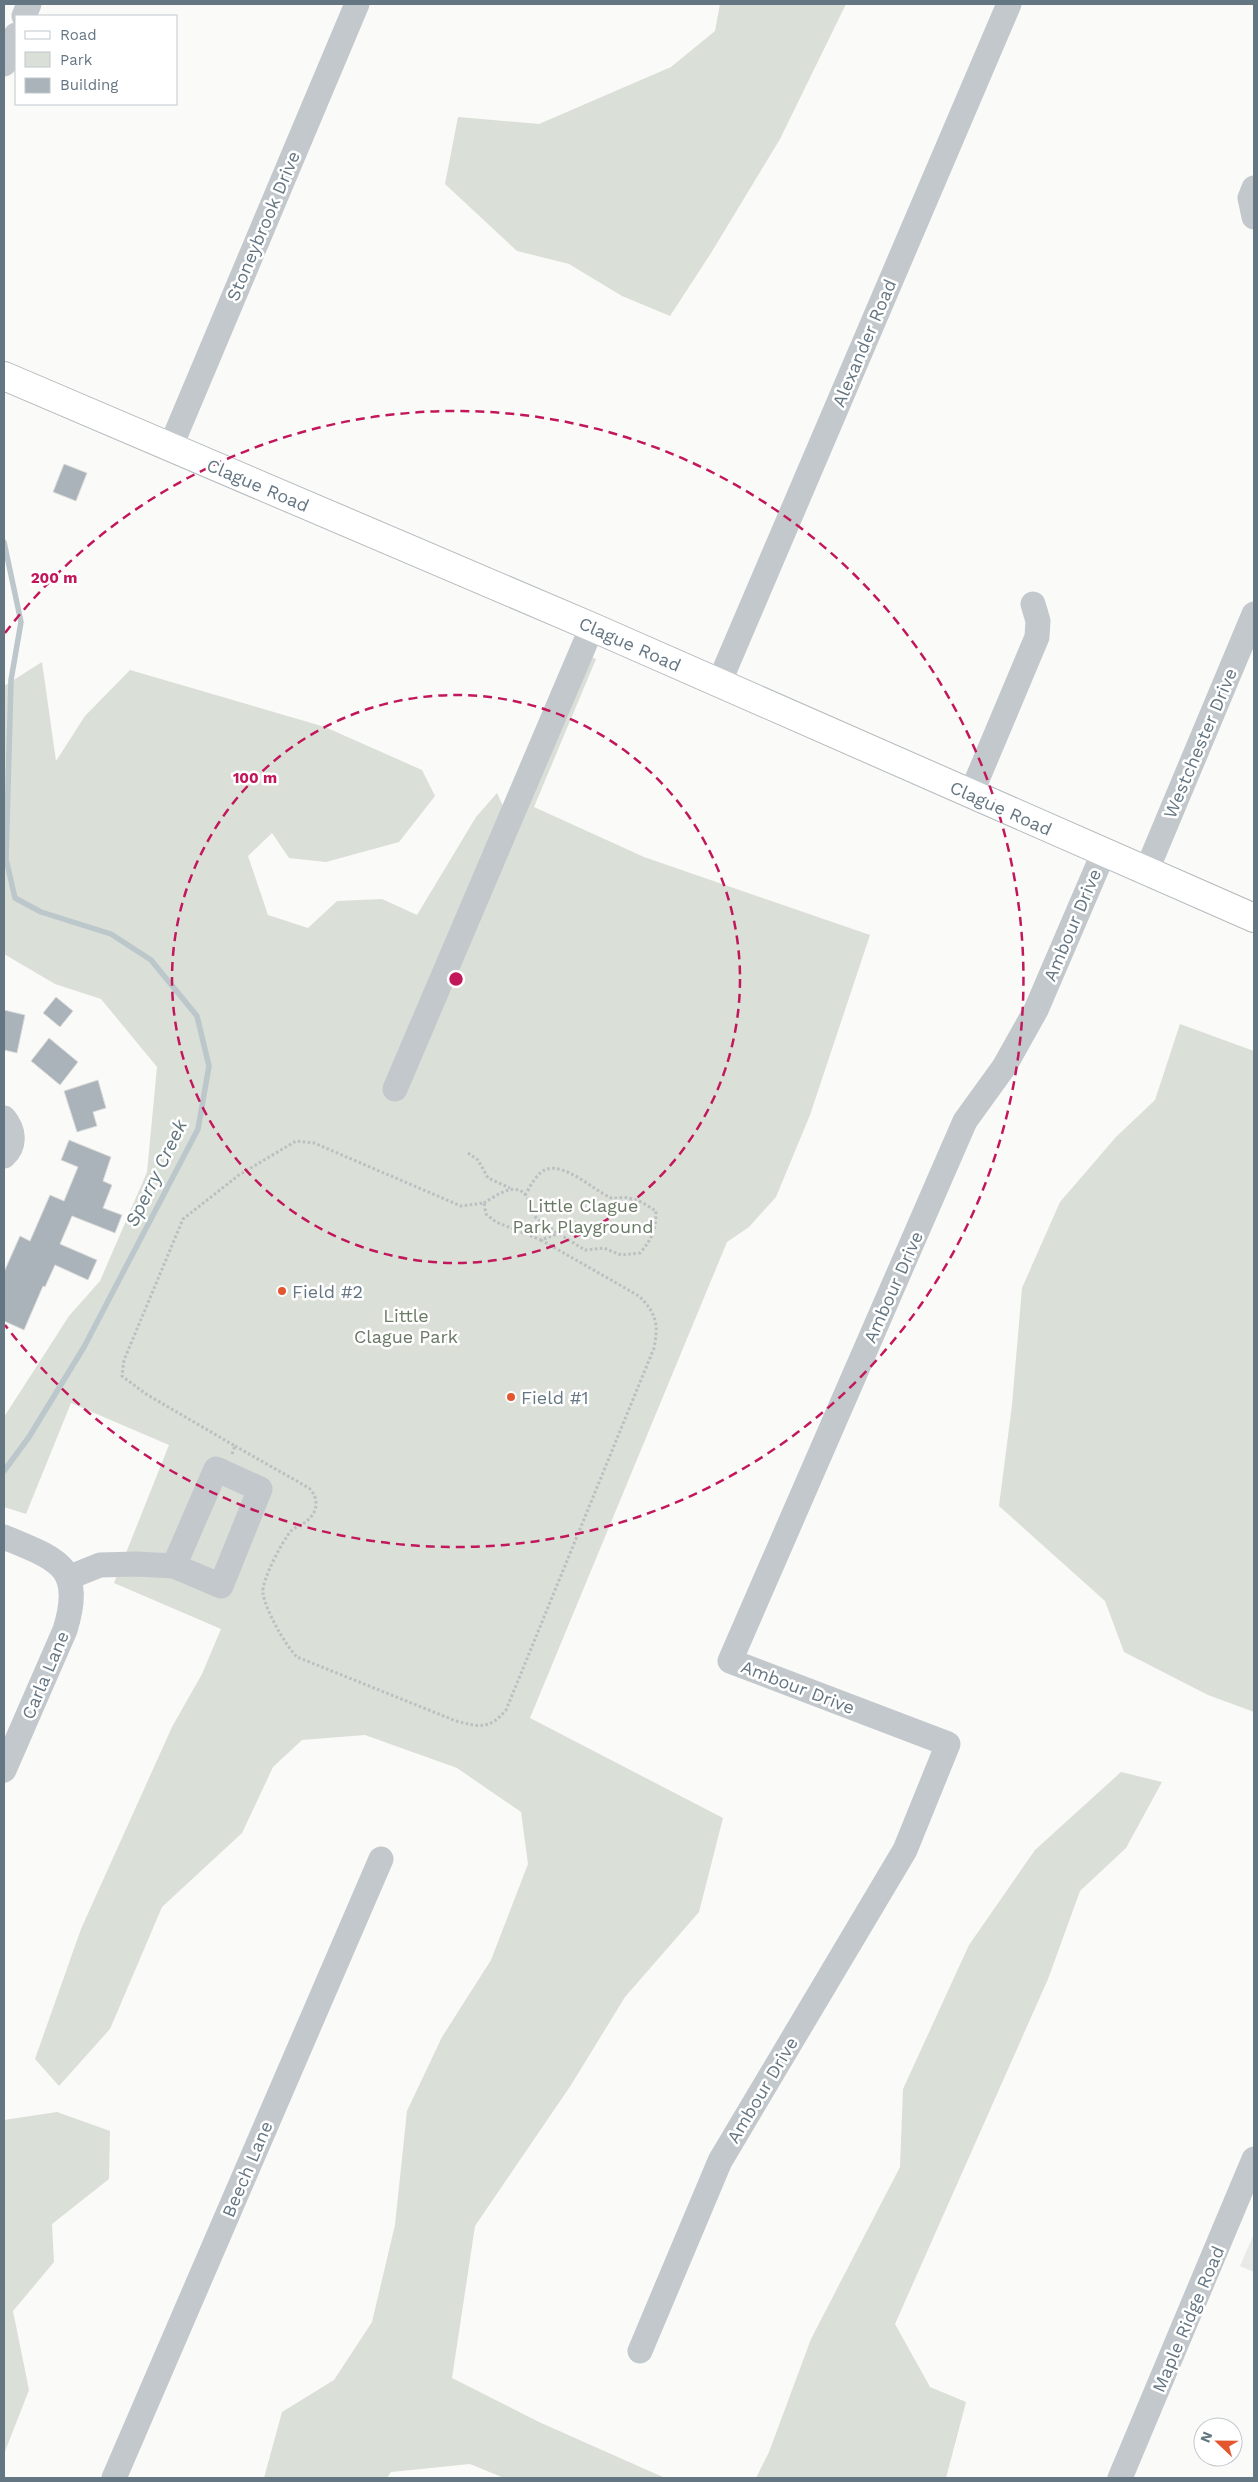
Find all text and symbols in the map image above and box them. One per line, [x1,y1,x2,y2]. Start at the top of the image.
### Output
legend [15,15,178,105]
text: Road [60,26,97,44]
text: Park [60,51,93,69]
text: Building [60,76,118,94]
street label: Stoneybrook Drive [222,148,304,304]
street label: Alexander Road [828,276,900,410]
street label: Clague Road [204,454,312,516]
text: 200 m [31,569,77,587]
street label: Clague Road [576,612,684,676]
street label: Westchester Drive [1159,665,1241,821]
text: 100 m [233,769,277,787]
street label: Clague Road [947,776,1055,840]
street label: Ambour Drive [1039,866,1105,984]
centre of rings [447,970,465,988]
water label: Sperry Creek [120,1115,192,1230]
park label: Little Clague Park Playground [513,1195,653,1237]
street label: Ambour Drive [859,1228,927,1346]
place label: Field #2 [292,1281,363,1302]
marker: Field #2 [276,1285,288,1297]
park label: Little Clague Park [354,1305,458,1347]
place label: Field #1 [521,1387,589,1408]
marker: Field #1 [505,1391,517,1403]
street label: Carla Lane [17,1628,73,1722]
street label: Ambour Drive [738,1656,858,1718]
street label: Ambour Drive [722,2033,802,2147]
street label: Beech Lane [217,2118,277,2220]
street label: Maple Ridge Road [1148,2243,1228,2395]
north arrow [1193,2417,1243,2467]
text: N [1197,2429,1215,2445]

